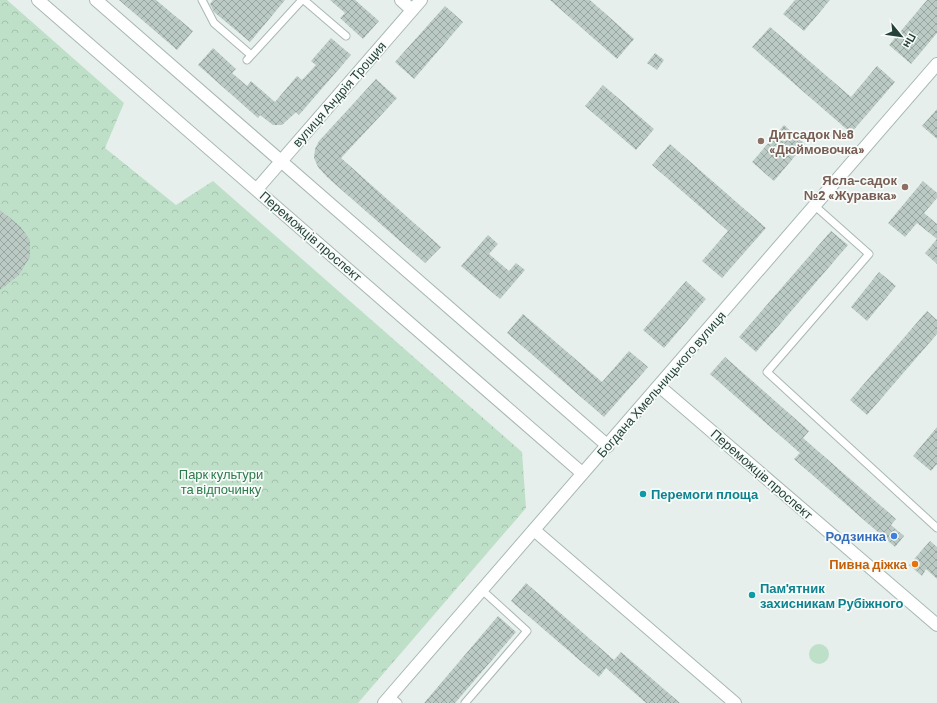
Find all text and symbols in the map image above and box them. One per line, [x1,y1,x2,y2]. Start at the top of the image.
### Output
north arrow [881,16,921,56]
text: Пн [901,32,919,51]
street label: вулиця Андрія Трощия [289,38,389,150]
place label: Дитсадок №8 «Дюймовочка» [769,126,865,157]
marker: Дитсадок №8 «Дюймовочка» [756,136,766,146]
place label: Ясла-садок №2 «Журавка» [804,172,897,203]
marker: Ясла-садок №2 «Журавка» [900,182,910,192]
street label: Переможців проспект [257,187,365,285]
street label: Богдана Хмельницького вулиця [593,308,729,460]
street label: Переможців проспект [708,425,816,523]
park label: Парк культури та відпочинку [179,466,263,497]
place label: Перемоги площа [651,486,759,502]
marker: Перемоги площа [638,489,648,499]
place label: Родзинка [825,528,887,544]
marker: Родзинка [889,531,899,541]
place label: Пивна діжка [829,556,908,572]
marker: Пивна діжка [910,559,920,569]
place label: Пам'ятник захисникам Рубіжного [760,580,904,611]
marker: Пам'ятник захисникам Рубіжного [747,590,757,600]

